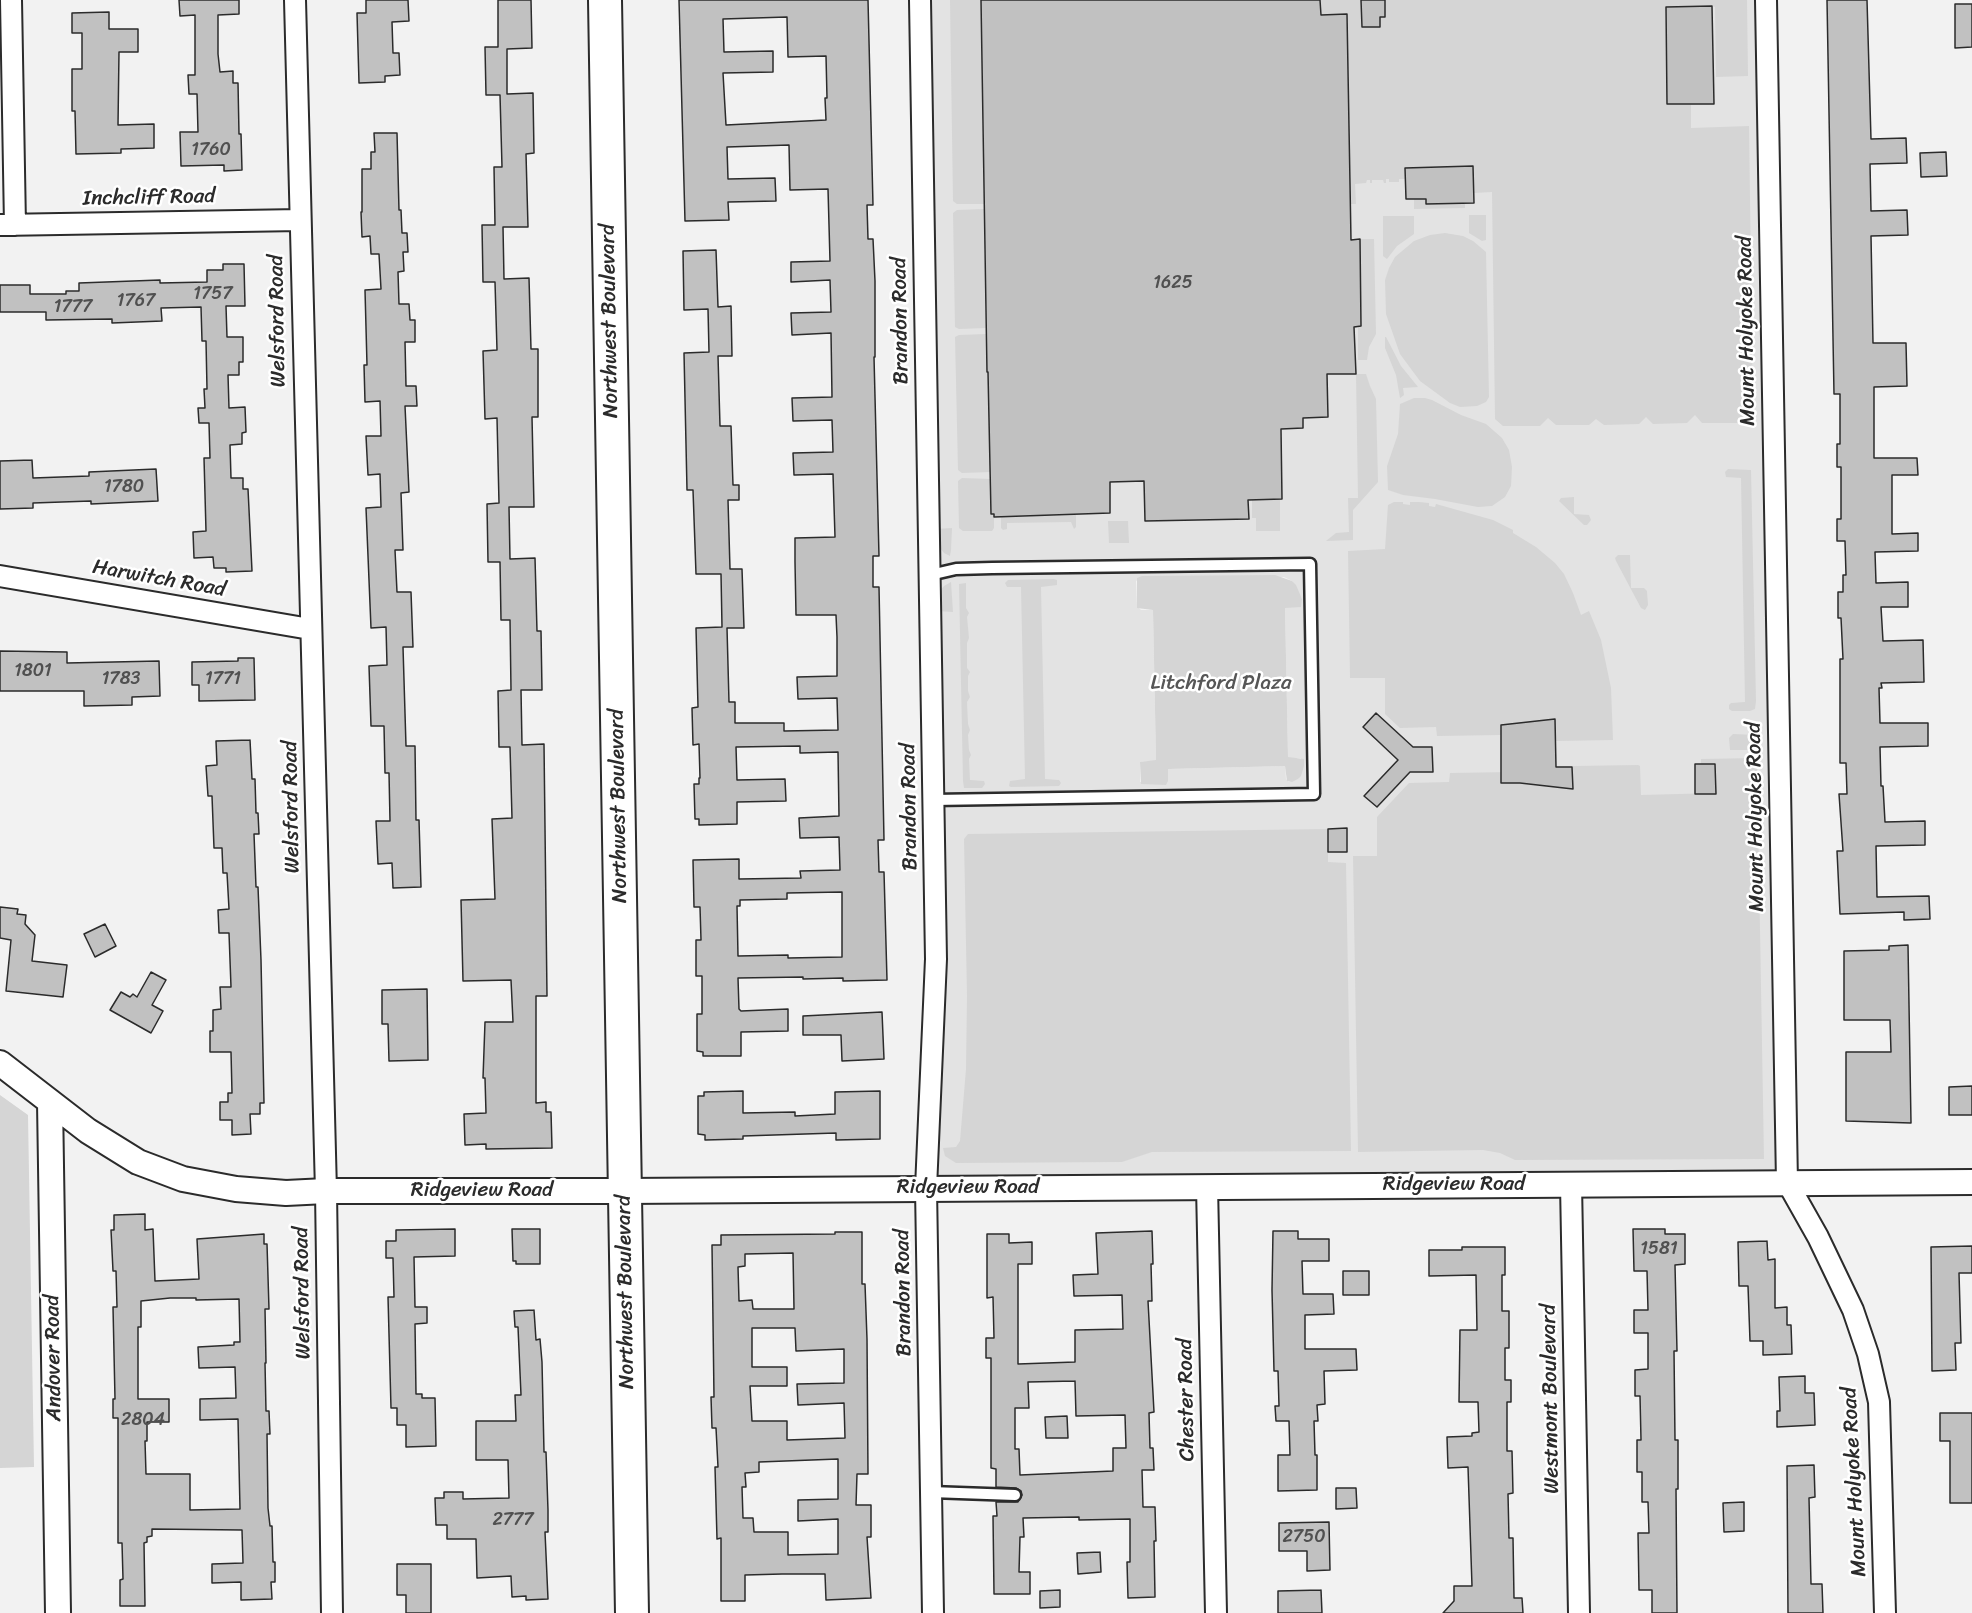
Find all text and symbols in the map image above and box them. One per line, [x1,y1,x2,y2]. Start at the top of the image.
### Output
house number: 1760 [191,139,231,161]
street label: Inchcliff Road [83,184,215,212]
street label: Northwest Boulevard [596,224,624,418]
street label: Mount Holyoke Road [1733,236,1761,426]
street label: Welsford Road [264,255,292,387]
street label: Brandon Road [887,257,915,385]
house number: 1625 [1153,272,1193,294]
house number: 1757 [193,283,233,305]
house number: 1767 [117,290,155,312]
house number: 1777 [54,296,92,318]
house number: 1780 [104,476,144,498]
street label: Harwitch Road [90,555,228,603]
house number: 1801 [14,660,52,682]
house number: 1783 [102,668,140,690]
house number: 1771 [205,668,241,690]
park label: Litchford Plaza [1150,671,1292,697]
street label: Northwest Boulevard [605,709,633,903]
street label: Mount Holyoke Road [1742,722,1770,912]
street label: Welsford Road [278,741,306,873]
street label: Brandon Road [896,743,924,871]
street label: Ridgeview Road [1383,1172,1525,1198]
street label: Ridgeview Road [897,1175,1039,1201]
street label: Ridgeview Road [411,1178,553,1204]
street label: Northwest Boulevard [612,1195,640,1389]
street label: Welsford Road [289,1227,317,1359]
street label: Brandon Road [890,1229,918,1357]
house number: 1581 [1640,1238,1678,1260]
street label: Andover Road [40,1295,68,1421]
street label: Westmont Boulevard [1537,1304,1565,1494]
street label: Chester Road [1173,1338,1201,1462]
street label: Mount Holyoke Road [1837,1387,1873,1577]
house number: 2804 [121,1409,165,1431]
house number: 2777 [492,1509,534,1531]
house number: 2750 [1282,1526,1326,1548]

